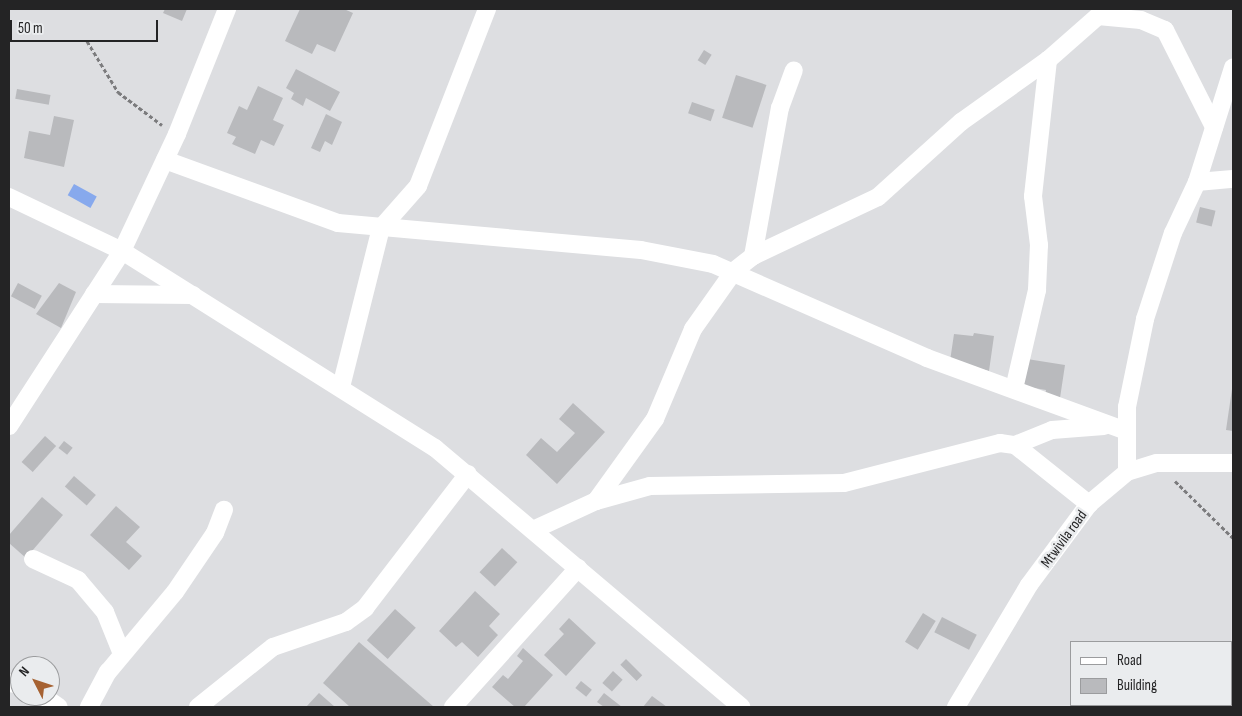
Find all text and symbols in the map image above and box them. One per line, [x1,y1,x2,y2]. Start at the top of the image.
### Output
scale bar [12,10,160,42]
text: 50 m [18,19,43,38]
street label: Mtwivila road [1037,507,1091,571]
legend [1070,641,1232,706]
text: Road [1117,651,1142,670]
north arrow [10,656,60,706]
text: N [15,663,33,680]
text: Building [1117,676,1157,695]

